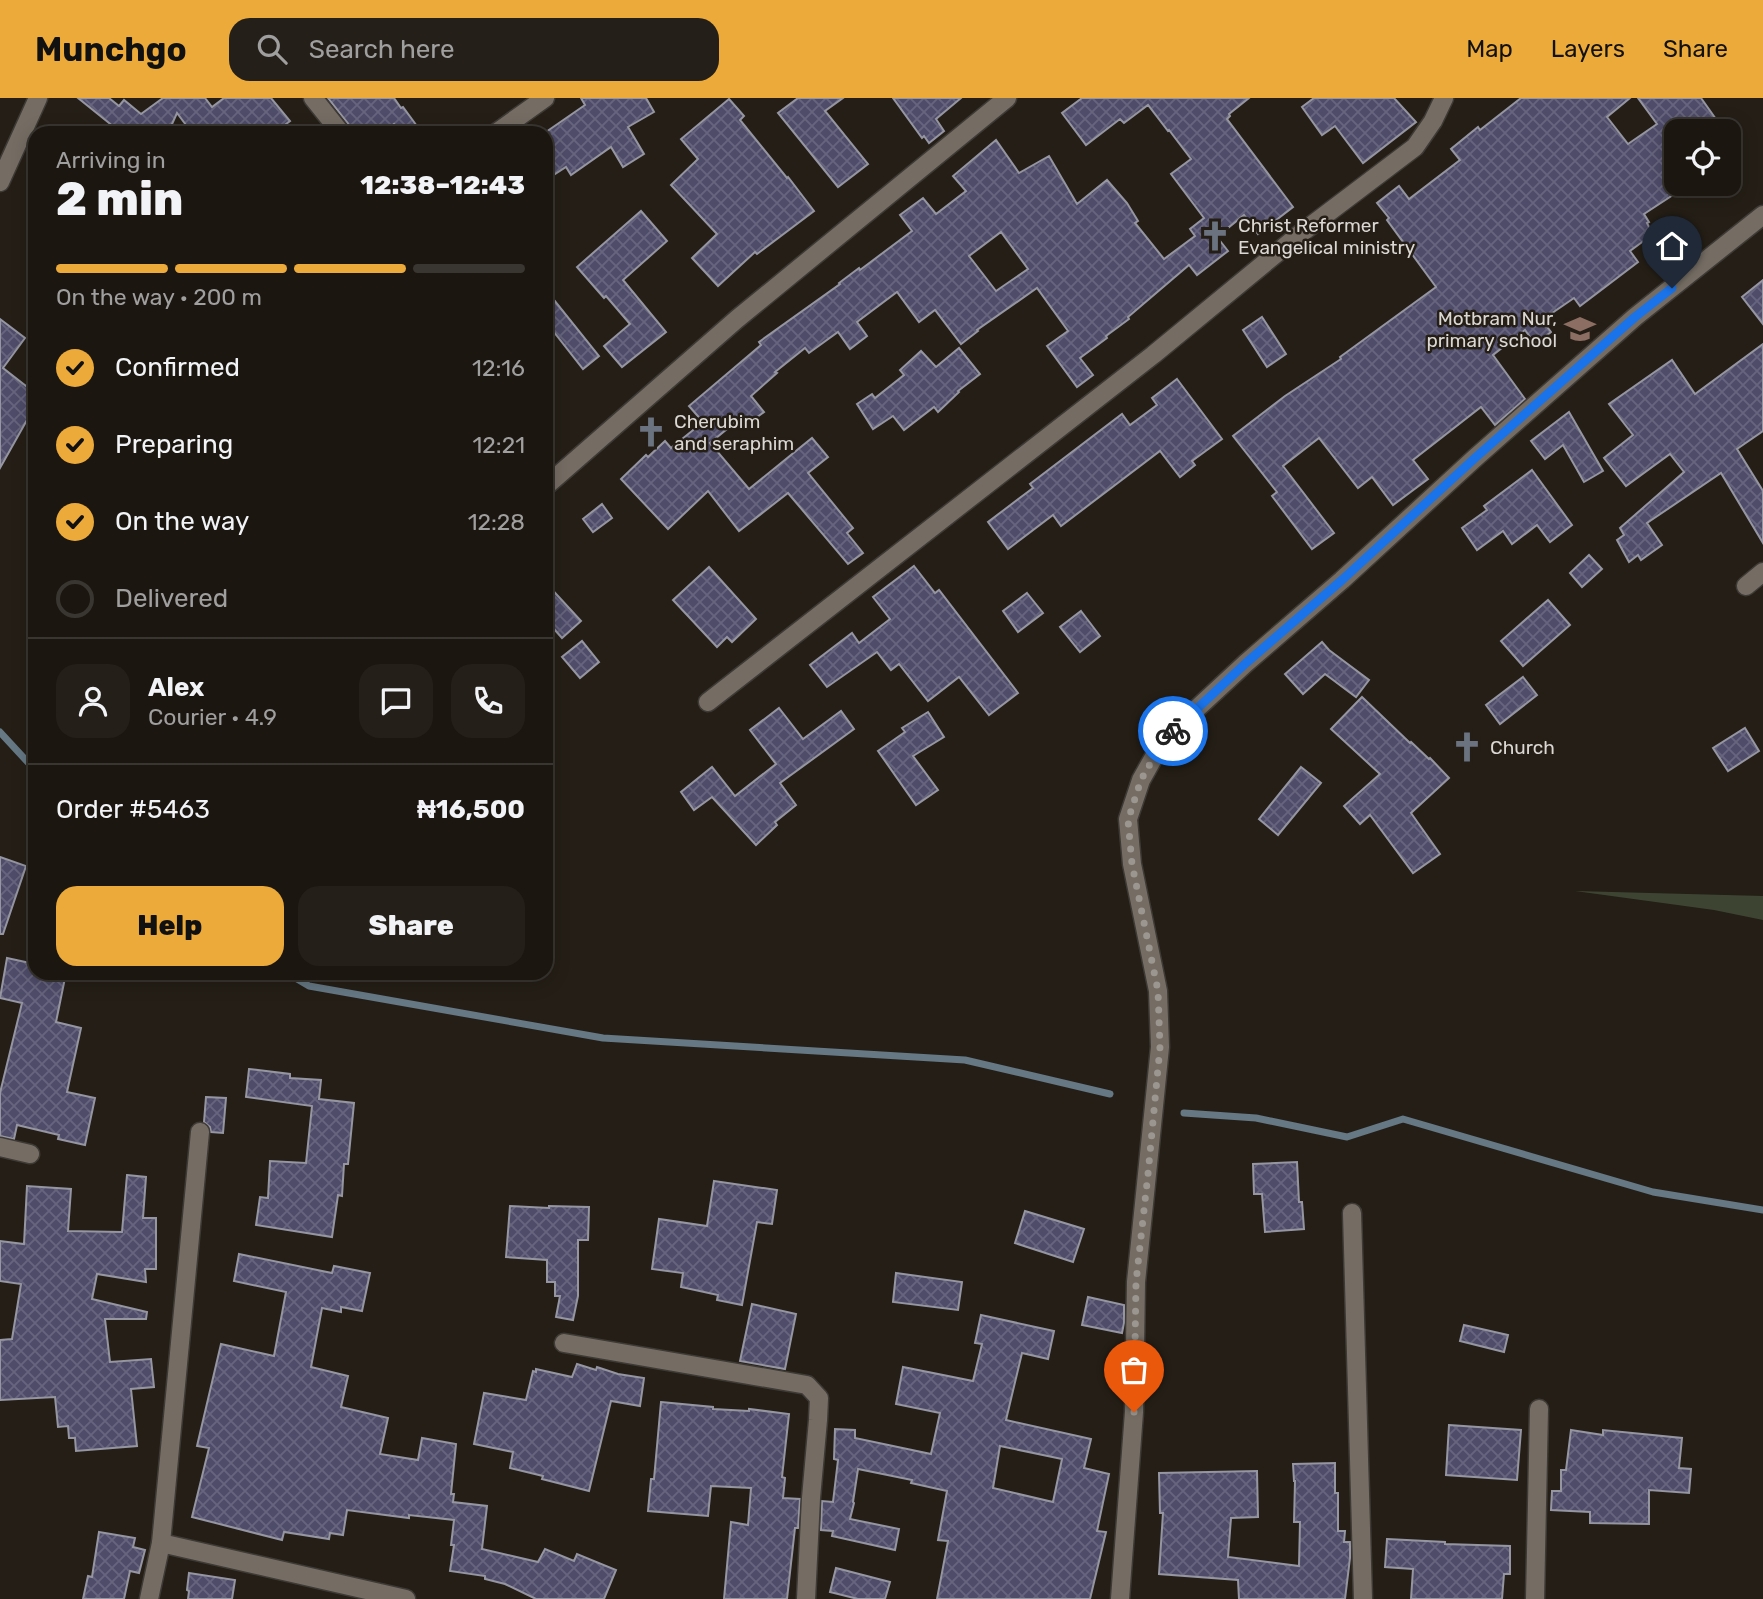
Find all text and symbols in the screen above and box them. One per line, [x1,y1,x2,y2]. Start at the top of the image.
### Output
search box [229,18,719,81]
text: Munchgo [35,30,187,69]
icon: search [253,30,291,68]
text: Search here [309,34,455,65]
text: Map [1466,35,1513,63]
text: Layers [1551,35,1625,63]
text: Share [1663,35,1728,63]
map controls [1664,119,1741,196]
button: locate [1664,119,1741,196]
text: Arriving in [56,146,166,174]
text: 12:38–12:43 [360,170,525,201]
text: 2 min [56,172,183,227]
place label: Christ Reformer Evangelical ministry [1238,214,1415,259]
pin [1642,216,1702,288]
church icon: Christ Reformer Evangelical ministry [1198,219,1232,253]
icon: home [1653,227,1691,265]
text: On the way · 200 m [56,283,262,311]
place label: Motbram Nur, primary school [1426,307,1557,352]
school or university icon: Motbram Nur, primary school [1563,312,1597,346]
icon: check [56,349,94,387]
text: Confirmed [115,352,240,383]
text: 12:16 [472,354,525,382]
place label: Cherubim and seraphim [674,410,794,455]
church icon: Cherubim and seraphim [634,415,668,449]
icon: check [56,426,94,464]
text: Preparing [115,429,233,460]
text: 12:21 [472,431,525,459]
icon: check [56,503,94,541]
text: On the way [115,506,249,537]
text: 12:28 [468,508,525,536]
text: Delivered [115,583,228,614]
button: person [56,664,130,738]
button: chat [359,664,433,738]
button: phone [451,664,525,738]
text: Alex [148,672,204,703]
courier [1138,696,1208,766]
text: Courier · 4.9 [148,703,277,731]
icon: bike [1154,712,1192,750]
church icon: Church [1450,730,1484,764]
place label: Church [1490,736,1555,759]
text: Order #5463 [56,794,210,825]
text: ₦16,500 [417,794,525,825]
button: Help [56,886,284,966]
button: Share [298,886,525,966]
pin [1104,1340,1164,1412]
icon: bag [1115,1351,1153,1389]

